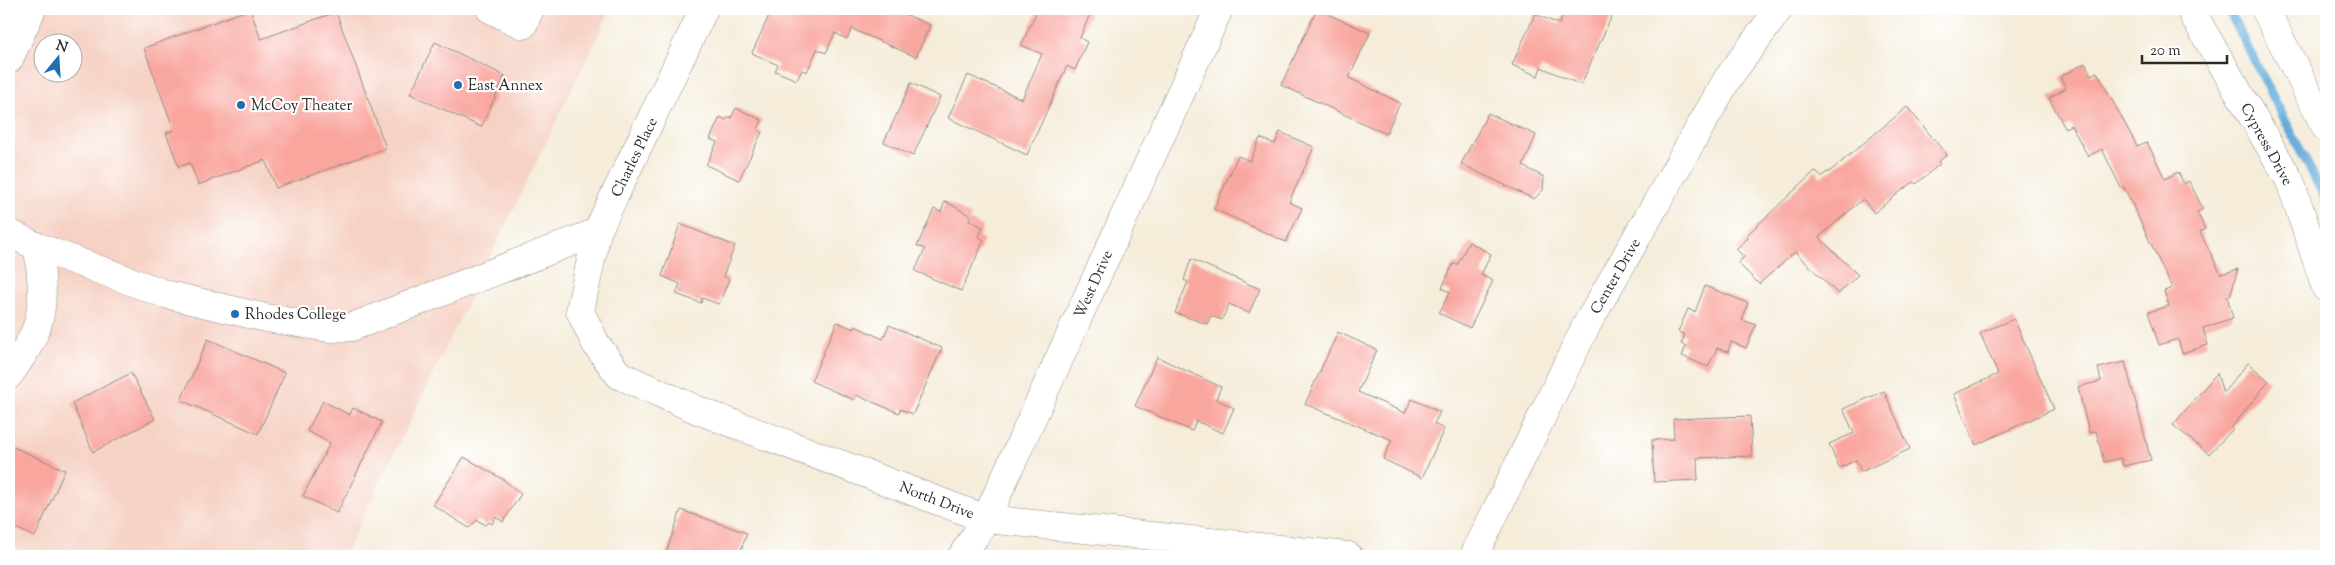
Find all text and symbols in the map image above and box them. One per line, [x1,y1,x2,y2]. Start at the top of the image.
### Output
north arrow [32,32,82,82]
scale bar [2142,32,2228,64]
text: N [53,36,70,59]
text: 20 m [2150,41,2181,62]
place label: East Annex [468,76,543,97]
marker: East Annex [452,79,464,91]
place label: McCoy Theater [251,96,353,117]
marker: McCoy Theater [235,99,247,111]
street label: Cypress Drive [2234,100,2297,190]
street label: Charles Place [607,114,664,201]
street label: Center Drive [1586,235,1646,319]
street label: West Drive [1070,247,1119,322]
place label: Rhodes College [245,305,346,326]
marker: Rhodes College [229,308,241,320]
street label: North Drive [896,477,977,525]

